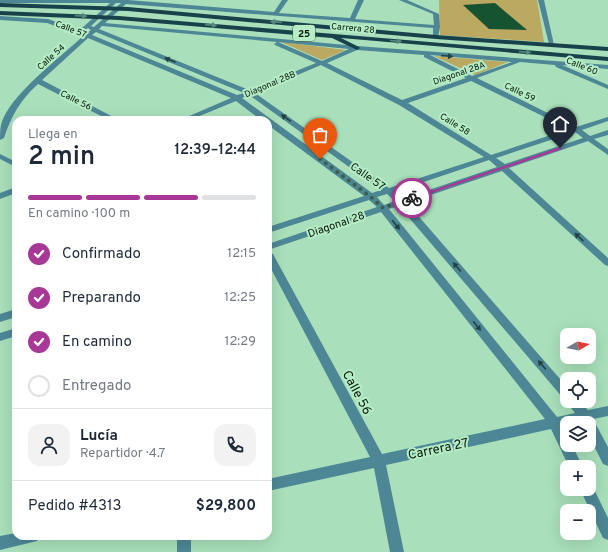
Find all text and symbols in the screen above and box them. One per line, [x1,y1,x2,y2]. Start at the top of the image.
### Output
one-way arrow [75,13,88,19]
street label: Calle 57 [54,19,88,41]
one-way arrow [270,19,282,26]
street label: Carrera 28 [331,21,375,36]
one-way arrow [205,22,217,29]
road number: 25 [293,25,315,41]
one-way arrow [390,38,402,44]
street label: Calle 54 [35,42,68,73]
one-way arrow [519,49,531,55]
one-way arrow [441,52,453,59]
street label: Calle 60 [564,55,600,78]
one-way arrow [164,56,176,62]
street label: Diagonal 28A [432,59,487,88]
street label: Diagonal 28B [243,69,298,100]
street label: Calle 59 [502,80,537,105]
street label: Calle 56 [58,88,93,113]
pin [543,107,577,148]
street label: Calle 58 [438,111,472,138]
icon: home [549,113,571,135]
one-way arrow [280,114,291,122]
pin [303,118,337,159]
icon: bag [309,124,331,146]
text: Llega en [28,127,78,143]
text: 2 min [28,141,95,174]
text: 12:39–12:44 [174,141,256,160]
street label: Calle 57 [347,160,388,194]
courier [392,178,432,218]
icon: bike [401,187,423,209]
text: En camino · 100 m [28,206,130,222]
street label: Diagonal 28 [306,209,367,241]
one-way arrow [391,219,400,230]
one-way arrow [574,232,584,242]
icon: check [28,243,50,265]
text: Confirmado [62,245,141,264]
text: 12:15 [227,246,256,262]
one-way arrow [452,261,461,272]
icon: check [28,287,50,309]
text: Preparando [62,289,141,308]
text: 12:25 [224,290,256,306]
one-way arrow [473,321,481,331]
north arrow [560,328,596,364]
map controls [560,328,596,540]
icon: check [28,331,50,353]
text: En camino [62,333,132,352]
text: 12:29 [225,334,256,350]
one-way arrow [537,360,546,370]
street label: Calle 56 [338,368,375,418]
button: locate [560,372,596,408]
text: Entregado [62,377,131,396]
button: layers [560,416,596,452]
button: person [28,424,70,466]
button: phone [214,424,256,466]
text: Lucía [80,427,118,446]
street label: Carrera 27 [407,436,470,464]
text: Repartidor · 4.7 [80,446,165,462]
button: + [560,460,596,496]
text: Pedido #4313 [28,497,122,516]
text: $29,800 [196,497,256,516]
button: − [560,504,596,540]

